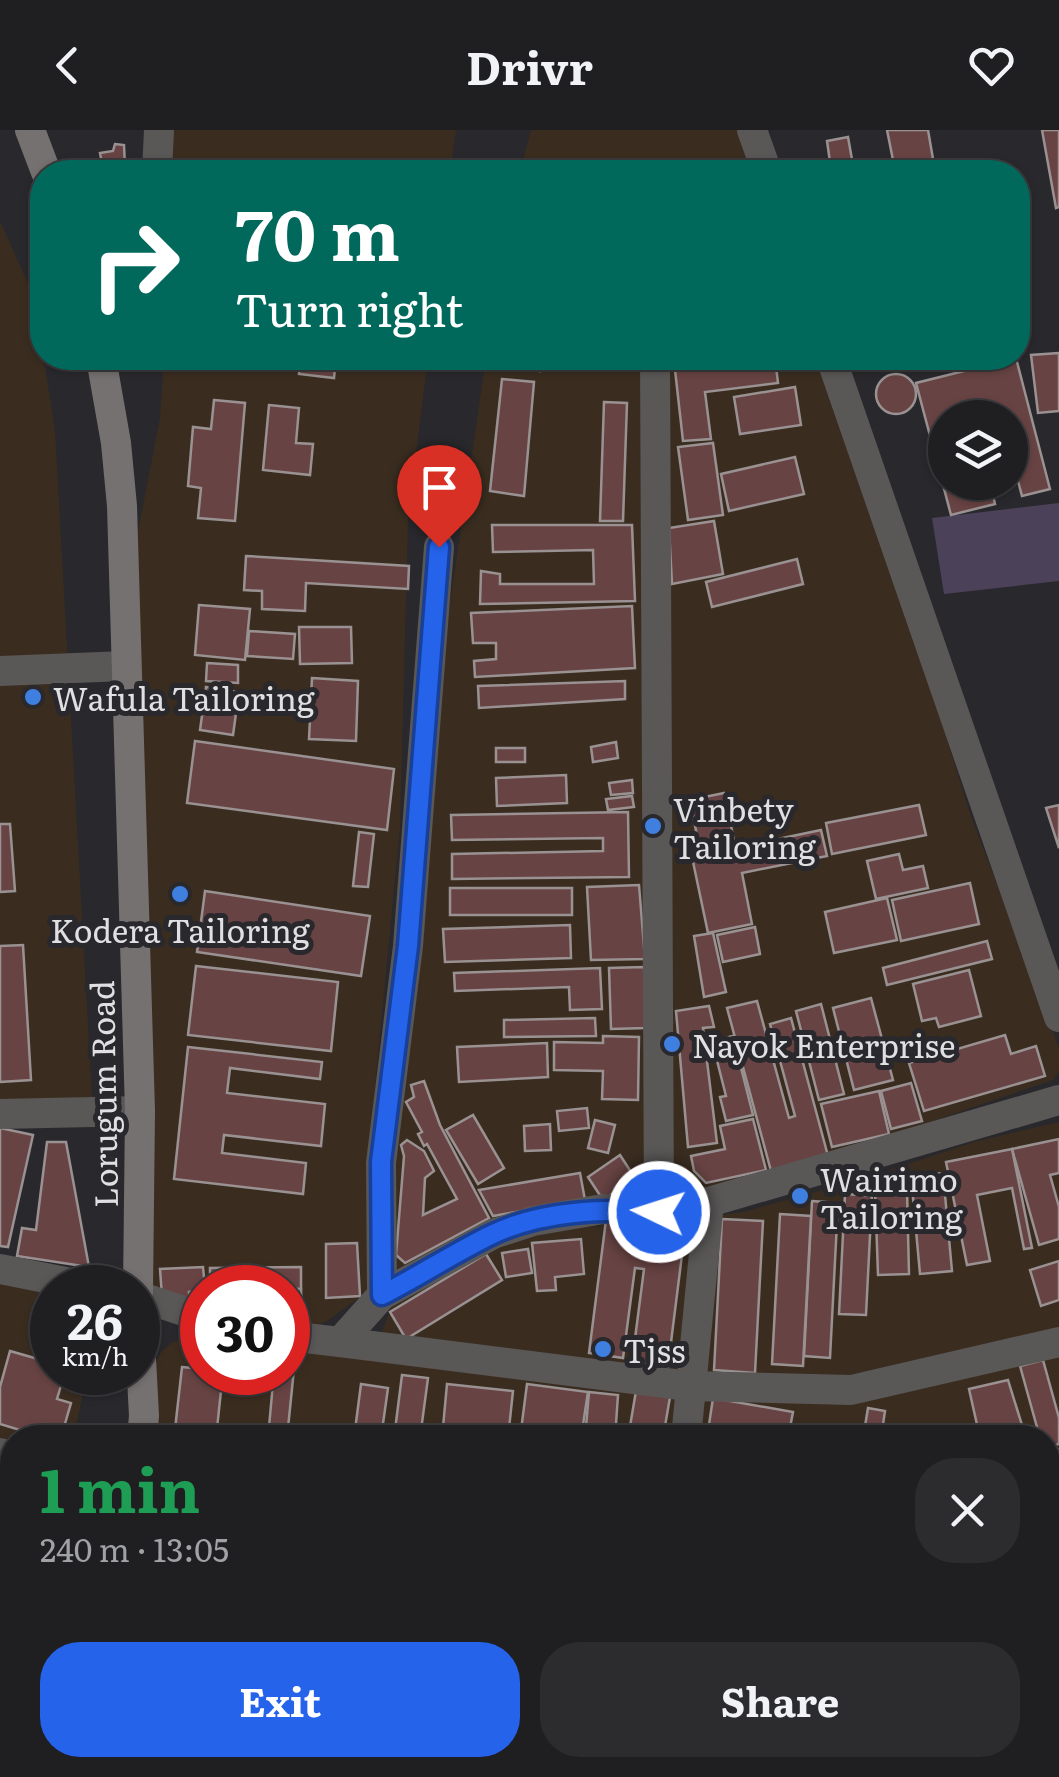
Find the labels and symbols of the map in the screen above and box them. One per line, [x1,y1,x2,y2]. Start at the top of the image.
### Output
pin [397,445,482,548]
place label: Wafula Tailoring [53,673,315,721]
marker: Wafula Tailoring [22,686,44,708]
place label: Vinbety Tailoring [673,784,816,869]
marker: Vinbety Tailoring [642,815,664,837]
marker: Kodera Tailoring [169,883,191,905]
place label: Kodera Tailoring [50,905,310,953]
street label: Lorugum Road [76,980,128,1208]
place label: Nayok Enterprise [692,1020,956,1068]
marker: Nayok Enterprise [661,1033,683,1055]
place label: Wairimo Tailoring [820,1154,963,1239]
position arrow [607,1160,711,1264]
marker: Wairimo Tailoring [789,1185,811,1207]
speed limit sign: 30 [180,1265,310,1395]
place label: Tjss [623,1325,685,1373]
marker: Tjss [592,1338,614,1360]

